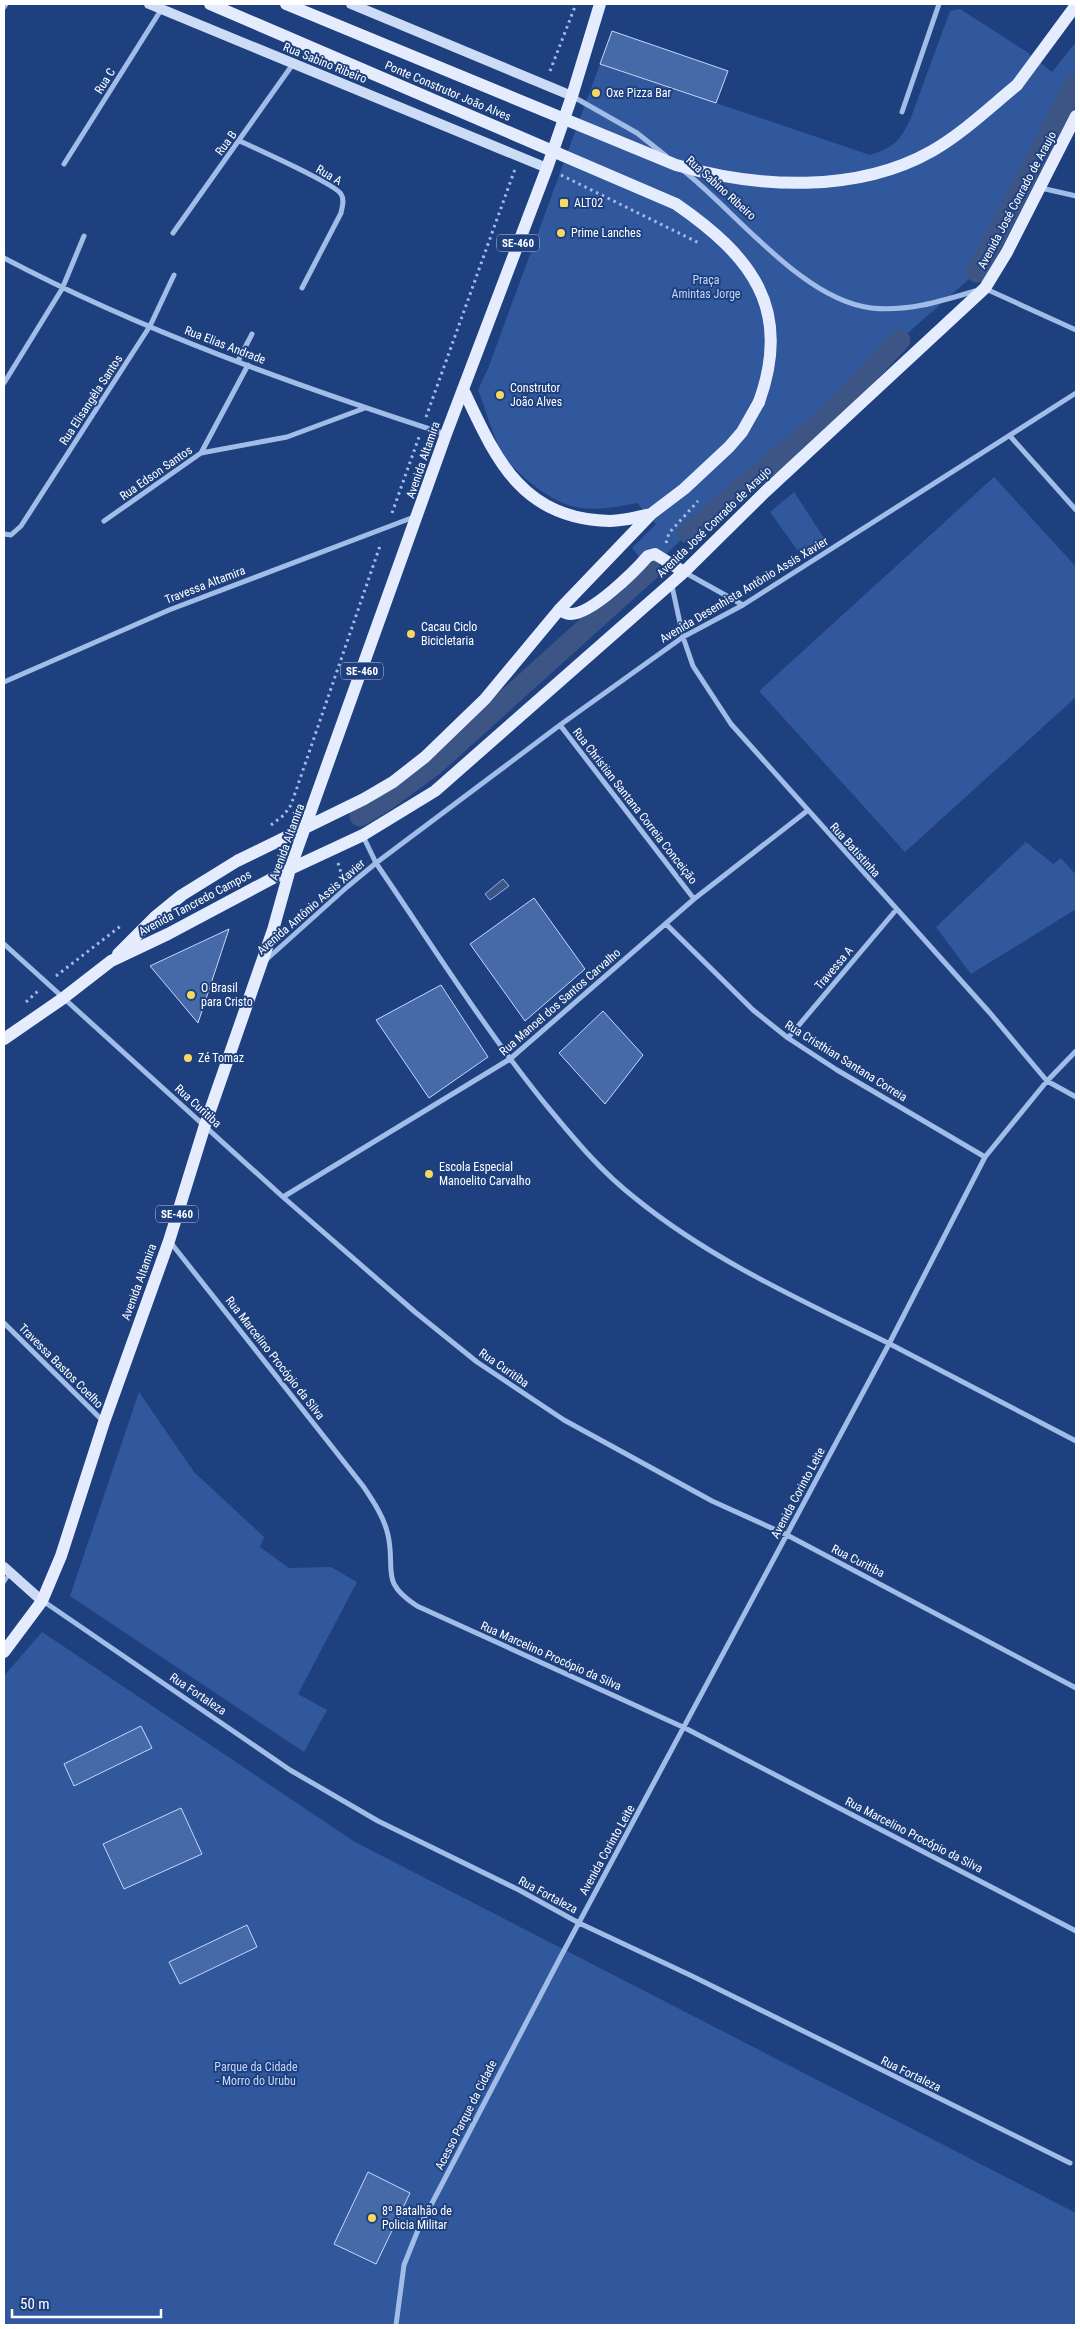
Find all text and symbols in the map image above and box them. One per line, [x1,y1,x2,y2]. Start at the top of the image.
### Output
street label: Rua Sabino Ribeiro [281,40,369,86]
street label: Ponte Construtor João Alves [383,58,513,124]
street label: Rua C [92,65,118,96]
place label: Oxe Pizza Bar [606,86,671,100]
marker: Oxe Pizza Bar [590,87,602,99]
street label: Rua B [212,128,240,158]
street label: Avenida José Conrado de Araujo [975,129,1059,271]
street label: Rua Sabino Ribeiro [683,153,759,223]
street label: Rua A [314,162,345,188]
place label: ALT02 [574,196,603,210]
marker: ALT02 [558,197,570,209]
place label: Prime Lanches [571,226,641,240]
marker: Prime Lanches [555,227,567,239]
road number: SE-460 [497,234,539,252]
park label: Praça Amintas Jorge [672,273,741,301]
street label: Rua Elias Andrade [183,323,268,367]
street label: Rua Elisangêla Santos [57,352,125,448]
place label: Construtor João Alves [510,381,562,409]
marker: Construtor João Alves [494,389,506,401]
street label: Avenida Altamira [403,420,443,500]
street label: Rua Edson Santos [117,443,195,503]
street label: Avenida José Conrado de Araujo [654,464,774,580]
street label: Avenida Desenhista Antônio Assis Xavier [657,534,831,646]
street label: Travessa Altamira [163,563,247,607]
place label: Cacau Ciclo Bicicletaria [421,620,477,648]
marker: Cacau Ciclo Bicicletaria [405,628,417,640]
road number: SE-460 [341,662,383,679]
street label: Rua Christian Santana Correia Conceição [570,725,700,887]
street label: Avenida Altamira [267,802,307,882]
street label: Rua Batistinha [827,820,883,880]
street label: Avenida Antônio Assis Xavier [254,856,368,958]
street label: Avenida Tancredo Campos [136,867,254,939]
street label: Travessa A [812,944,856,992]
street label: Rua Manoel dos Santos Carvalho [497,946,623,1058]
place label: O Brasil para Cristo [201,981,253,1009]
marker: O Brasil para Cristo [185,989,197,1001]
street label: Rua Cristhian Santana Correia [782,1018,910,1105]
place label: Zé Tomaz [198,1051,244,1065]
marker: Zé Tomaz [182,1052,194,1064]
street label: Rua Curitiba [172,1082,224,1131]
place label: Escola Especial Manoelito Carvalho [439,1160,531,1188]
marker: Escola Especial Manoelito Carvalho [423,1168,435,1180]
road number: SE-460 [156,1206,198,1222]
street label: Avenida Altamira [119,1242,159,1322]
street label: Rua Marcelino Procópio da Silva [223,1294,328,1423]
street label: Travessa Bastos Coelho [16,1321,106,1411]
street label: Rua Curitiba [476,1346,532,1390]
street label: Avenida Corinto Leite [768,1445,828,1541]
street label: Rua Curitiba [829,1542,887,1580]
street label: Rua Marcelino Procópio da Silva [478,1619,624,1694]
street label: Rua Fortaleza [167,1670,229,1718]
street label: Rua Marcelino Procópio da Silva [843,1794,985,1876]
street label: Avenida Corinto Leite [576,1802,638,1898]
street label: Rua Fortaleza [516,1874,580,1917]
street label: Rua Fortaleza [879,2053,943,2095]
street label: Acesso Parque da Cidade [432,2058,500,2172]
park label: Parque da Cidade - Morro do Urubu [214,2060,298,2088]
place label: 8º Batalhão de Policia Militar [382,2204,452,2232]
marker: 8º Batalhão de Policia Militar [366,2212,378,2224]
scale bar [12,2286,161,2318]
text: 50 m [20,2295,50,2313]

